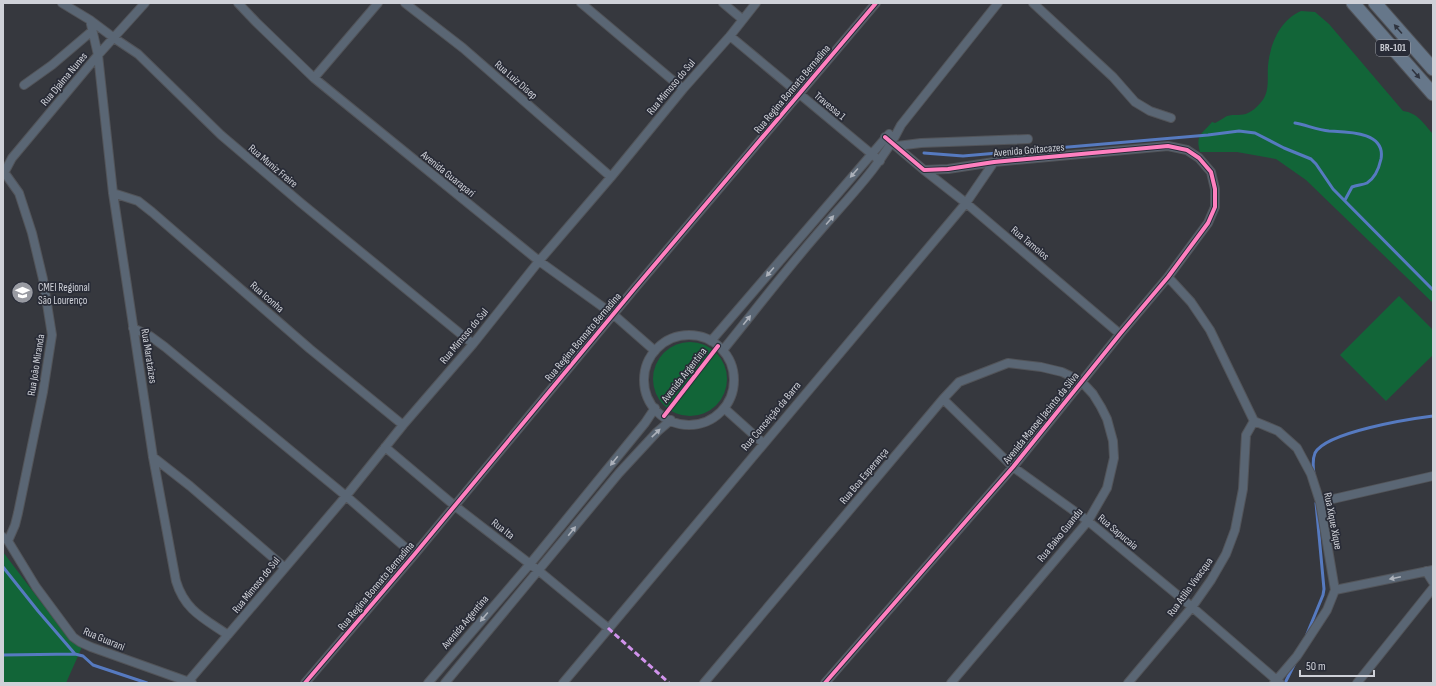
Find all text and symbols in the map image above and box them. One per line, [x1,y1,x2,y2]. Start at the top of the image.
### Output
one-way arrow [1393,24,1403,34]
road number: BR-101 [1376,40,1410,56]
street label: Rua Regina Bonnato Bernadina [751,42,833,136]
street label: Rua Djalma Nunes [38,50,90,108]
street label: Rua Mimoso do Sul [644,57,698,117]
street label: Rua Luiz Disep [492,58,540,102]
one-way arrow [1411,69,1420,80]
street label: Travessa 1 [812,89,848,123]
street label: Avenida Goitacazes [992,140,1065,160]
street label: Rua Muniz Freire [246,142,300,190]
street label: Avenida Guarapari [417,148,478,200]
one-way arrow [850,168,859,178]
one-way arrow [825,214,834,225]
street label: Rua Tamoios [1008,223,1052,263]
one-way arrow [765,267,774,277]
street label: Rua Iconha [247,279,287,315]
school or university icon: CMEI Regional São Lourenço [9,280,35,306]
place label: CMEI Regional São Lourenço [38,281,90,307]
street label: Rua Regina Bonnato Bernadina [542,290,624,384]
street label: Rua Mimoso do Sul [437,306,491,366]
one-way arrow [743,314,751,325]
street label: Rua Marataizes [138,328,160,384]
street label: Rua João Miranda [25,333,47,397]
street label: Avenida Argentina [658,345,709,406]
street label: Avenida Manoel Jacinto da Silva [1000,370,1082,467]
street label: Rua Conceição da Barra [738,379,804,453]
one-way arrow [652,429,661,438]
street label: Rua Boa Esperança [837,445,891,507]
one-way arrow [609,456,618,466]
street label: Rua Xique Xique [1321,491,1345,551]
street label: Rua Baixo Guandu [1034,505,1086,564]
street label: Rua Sapucaia [1095,511,1141,553]
street label: Rua Ita [489,516,517,542]
one-way arrow [567,526,576,537]
street label: Rua Regina Bonnato Bernadina [335,539,417,633]
street label: Rua Mimoso do Sul [229,554,283,616]
street label: Rua Atilio Vivacqua [1164,555,1216,619]
one-way arrow [1389,575,1401,581]
street label: Avenida Argentina [438,592,491,652]
one-way arrow [479,611,488,622]
street label: Rua Guarani [81,624,127,654]
scale bar [1300,652,1374,678]
text: 50 m [1306,659,1326,674]

